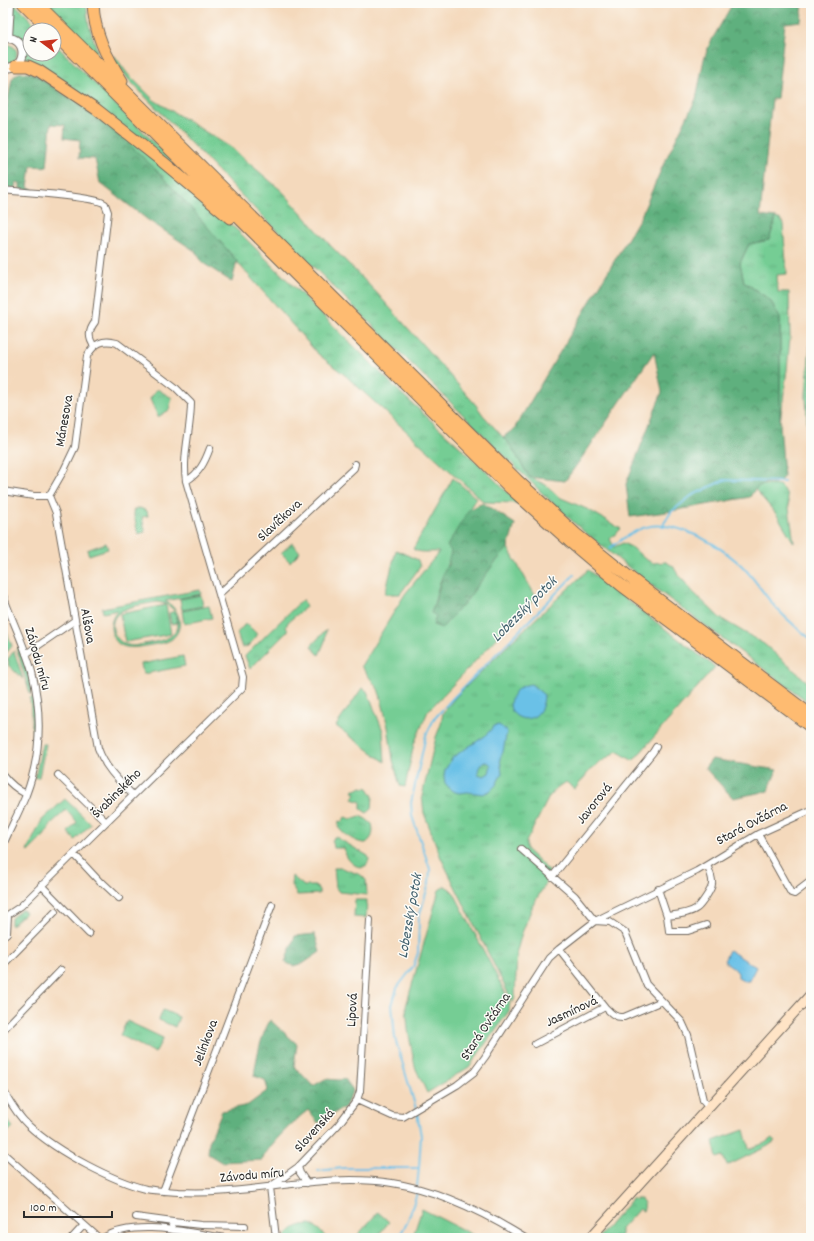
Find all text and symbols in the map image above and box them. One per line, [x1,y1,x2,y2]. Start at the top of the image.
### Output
north arrow [22,22,62,62]
text: N [26,35,43,45]
street label: Mánesova [51,393,79,449]
street label: Slavíčkova [253,495,307,547]
water label: Lobezský potok [487,571,564,648]
street label: Alšova [74,607,100,646]
street label: Závodu míru [19,625,55,693]
street label: Švabinského [87,764,147,824]
street label: Javorová [572,779,618,829]
street label: Stará Ovčárna [713,797,792,851]
water label: Lobezský potok [393,870,430,960]
street label: Stará Ovčárna [456,989,516,1065]
street label: Jasmínová [543,991,601,1033]
street label: Lipová [342,993,364,1027]
street label: Jelínkova [188,1017,224,1069]
street label: Slovenská [290,1105,340,1157]
street label: Závodu míru [219,1163,285,1189]
scale bar [24,1193,112,1219]
text: 100 m [30,1200,57,1217]

